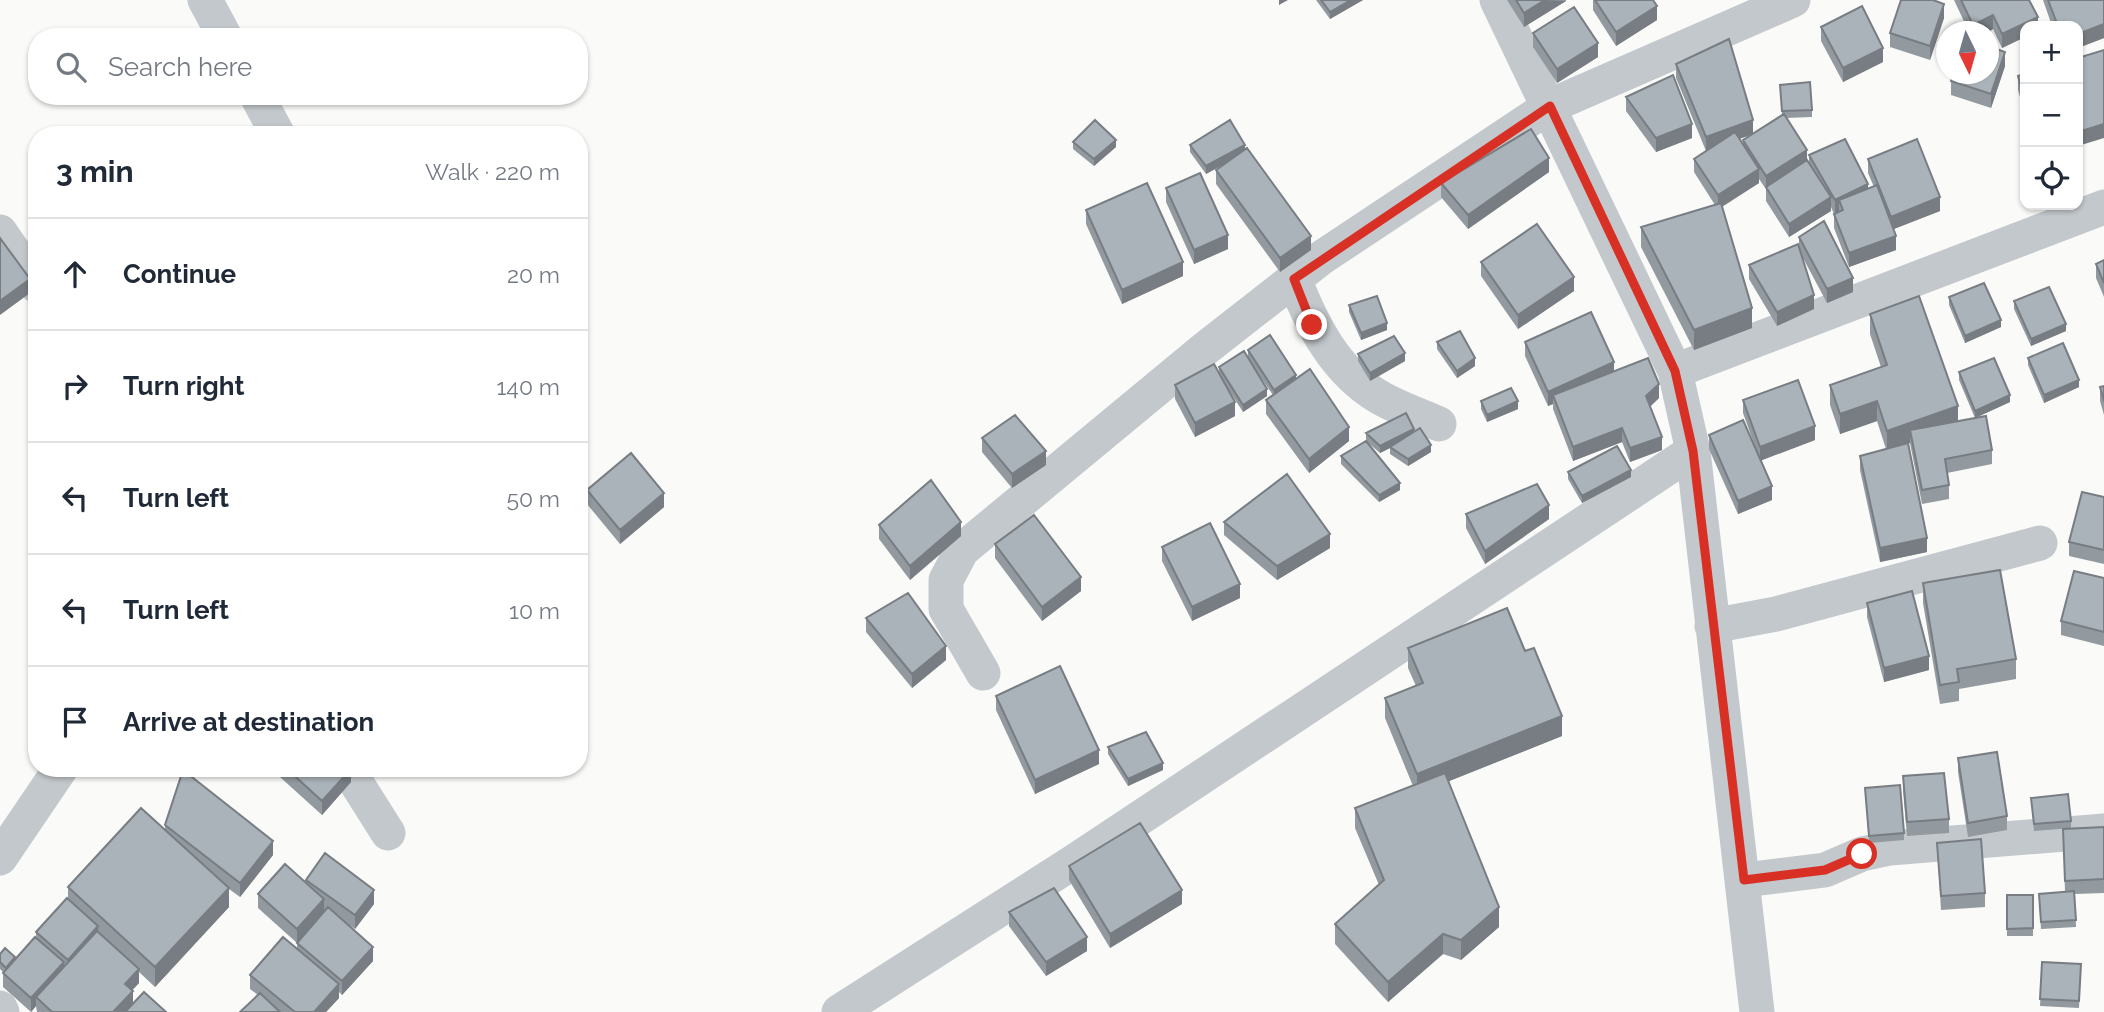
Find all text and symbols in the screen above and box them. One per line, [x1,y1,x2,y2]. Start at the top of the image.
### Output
north arrow [1936,21,1999,84]
map controls [2020,21,2083,210]
button: + [2020,21,2083,84]
search box [28,28,588,105]
icon: search [52,48,90,86]
text: Search here [108,52,252,82]
button: − [2020,84,2083,147]
button: locate [2020,147,2083,210]
text: 3 min [56,154,134,189]
text: Walk · 220 m [425,158,560,185]
icon: ahead [56,255,94,293]
text: Continue [123,259,236,289]
text: 20 m [507,261,560,288]
route end [1296,309,1327,340]
icon: right [56,367,94,405]
text: Turn right [123,371,244,401]
text: 140 m [497,373,560,400]
icon: left [56,479,94,517]
text: Turn left [123,483,229,513]
text: 50 m [506,485,560,512]
icon: left [56,591,94,629]
text: Turn left [123,595,229,625]
text: 10 m [509,597,560,624]
icon: arrive [56,703,94,741]
text: Arrive at destination [123,707,374,737]
route start [1846,838,1877,869]

